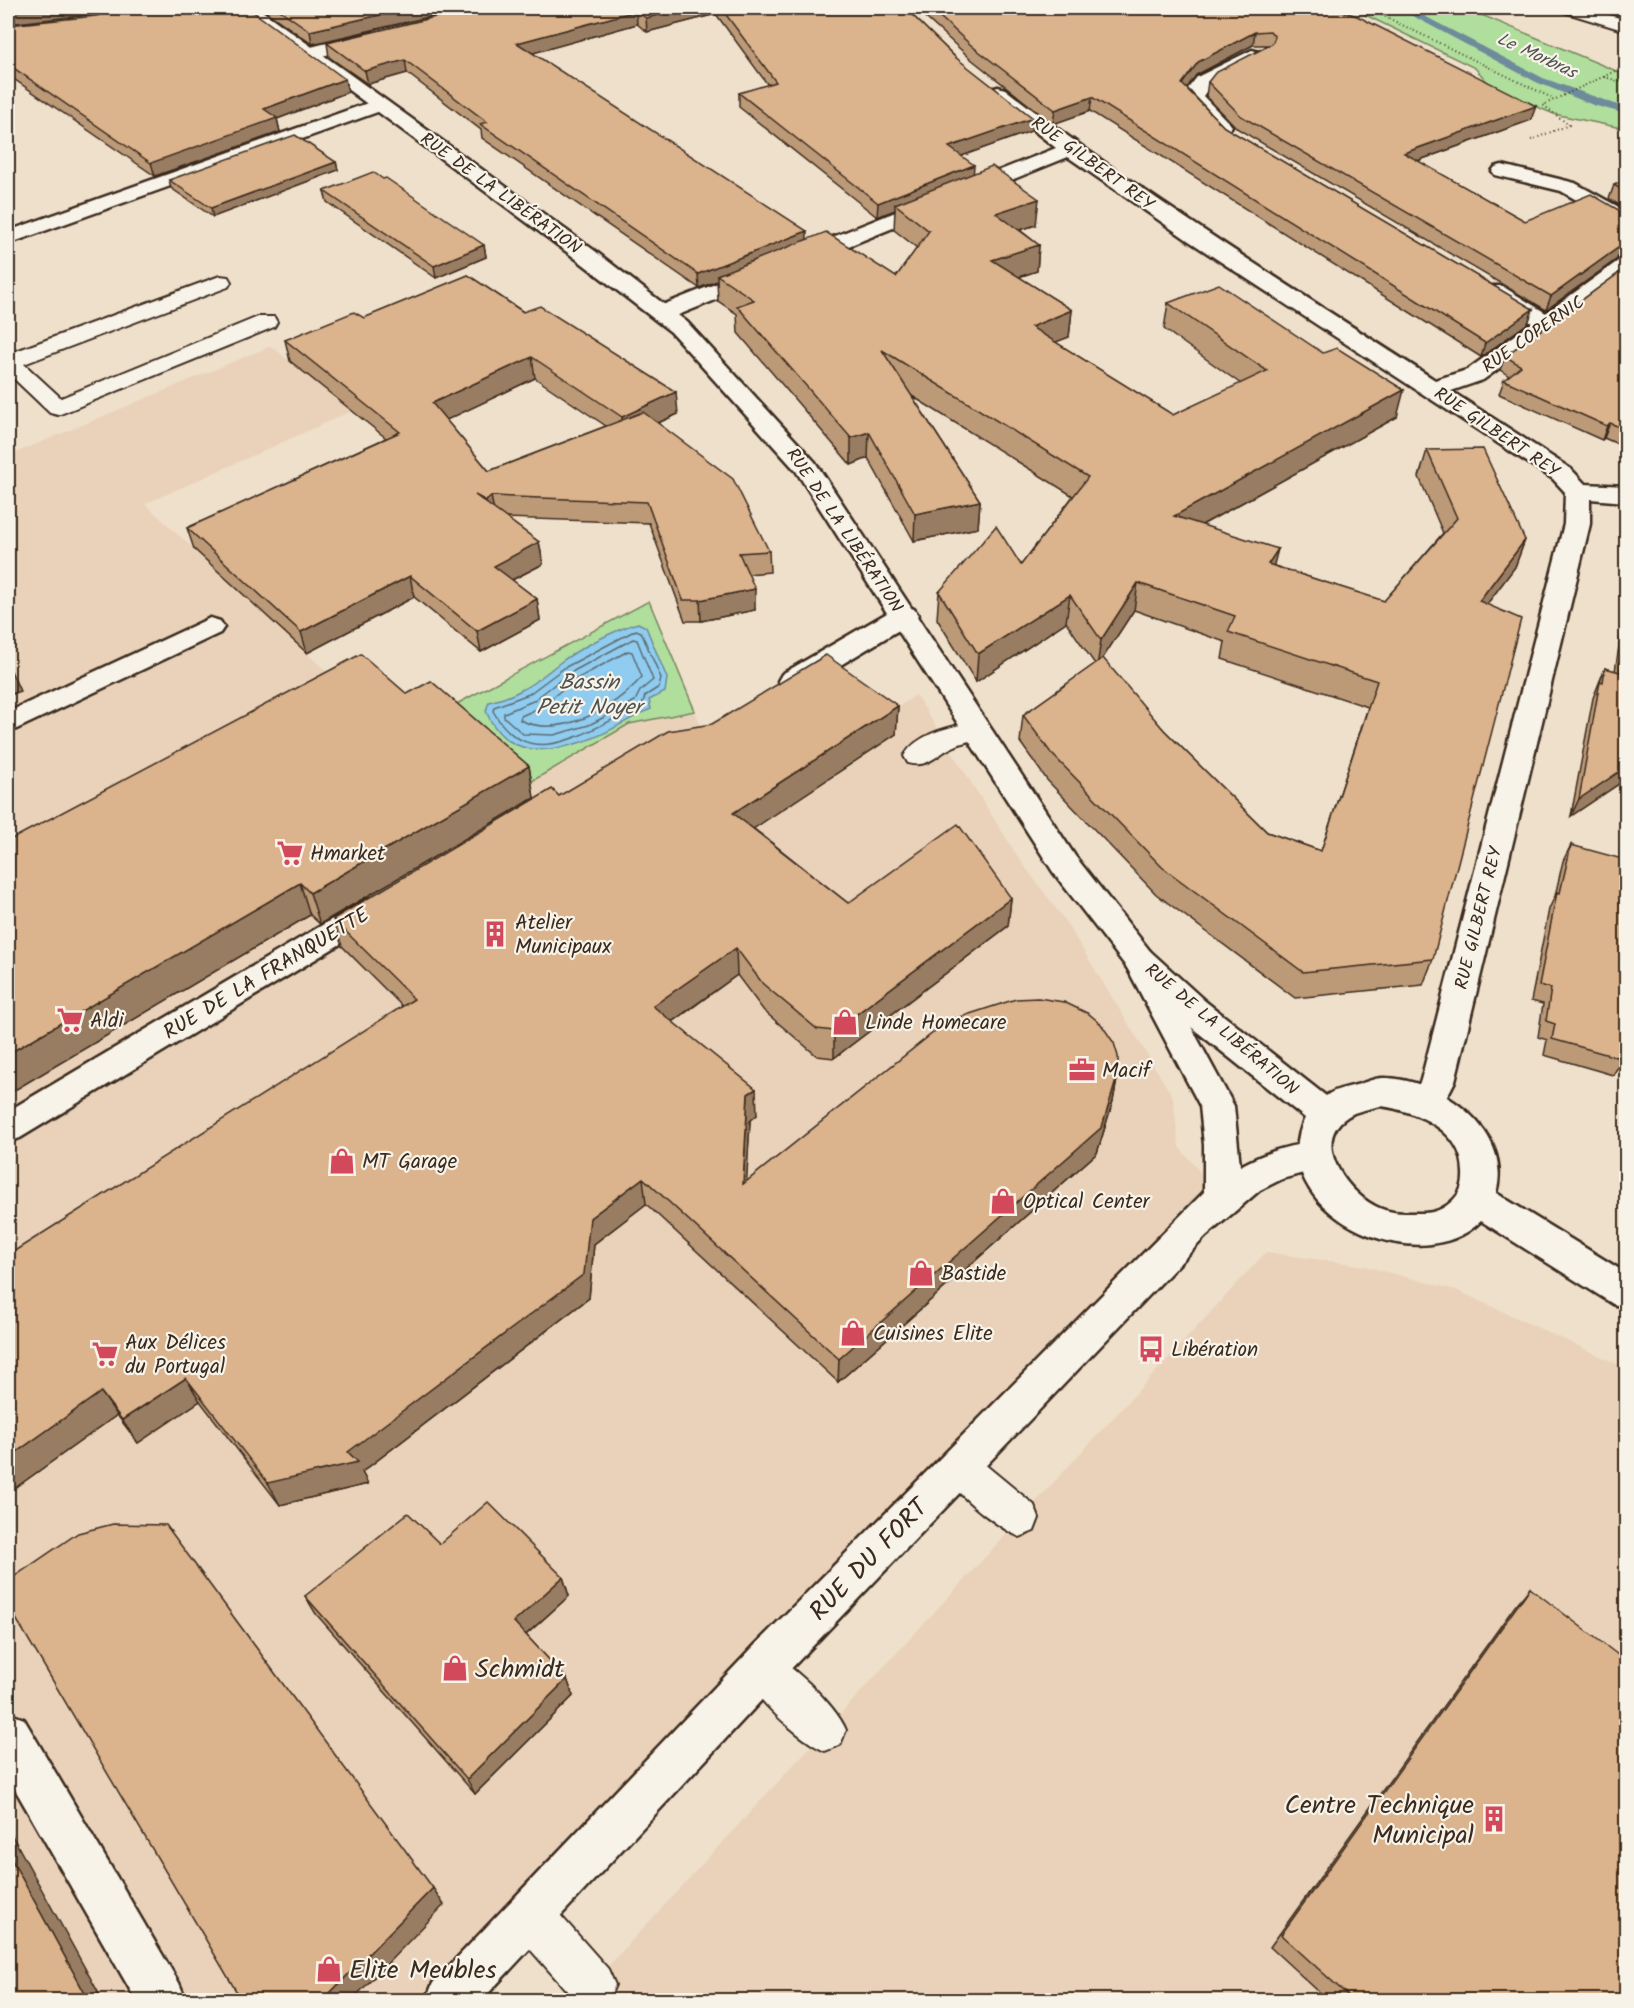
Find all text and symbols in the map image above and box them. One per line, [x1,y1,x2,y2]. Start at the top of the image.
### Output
water label: Le Morbras [1492,25,1583,88]
street label: RUE GILBERT REY [1024,110,1160,219]
street label: RUE DE LA LIBÉRATION [413,126,587,263]
street label: RUE COPERNIC [1476,289,1591,382]
street label: RUE GILBERT REY [1427,380,1565,486]
street label: RUE DE LA LIBÉRATION [778,442,910,619]
water label: Bassin Petit Noyer [536,666,646,726]
supermarket icon: Hmarket [275,838,305,868]
place label: Hmarket [310,838,386,871]
street label: RUE GILBERT REY [1448,843,1511,993]
street label: RUE DE LA FRANQUETTE [157,899,377,1049]
place label: Atelier Municipaux [515,907,612,964]
building icon: Atelier Municipaux [480,919,510,949]
street label: RUE DE LA LIBÉRATION [1138,957,1305,1104]
supermarket icon: Aldi [55,1005,85,1035]
place label: Aldi [90,1005,124,1038]
shop icon: Linde Homecare [830,1007,860,1037]
place label: Linde Homecare [865,1007,1007,1040]
office icon: Macif [1067,1055,1097,1085]
place label: Macif [1102,1055,1153,1088]
shop icon: MT Garage [327,1146,357,1176]
place label: MT Garage [362,1146,458,1179]
shop icon: Optical Center [988,1186,1018,1216]
place label: Optical Center [1023,1186,1151,1219]
shop icon: Bastide [906,1258,936,1288]
place label: Bastide [941,1258,1007,1291]
shop icon: Cuisines Elite [838,1318,868,1348]
place label: Cuisines Elite [873,1318,993,1351]
place label: Aux Délices du Portugal [125,1327,226,1384]
bus stop icon: Libération [1136,1334,1166,1364]
place label: Libération [1171,1334,1258,1367]
supermarket icon: Aux Délices du Portugal [90,1339,120,1369]
street label: RUE DU FORT [800,1488,941,1632]
place label: Schmidt [475,1649,565,1691]
shop icon: Schmidt [440,1653,470,1683]
place label: Centre Technique Municipal [1284,1785,1474,1857]
building icon: Centre Technique Municipal [1479,1804,1509,1834]
place label: Elite Meubles [349,1950,496,1992]
shop icon: Elite Meubles [314,1954,344,1984]

